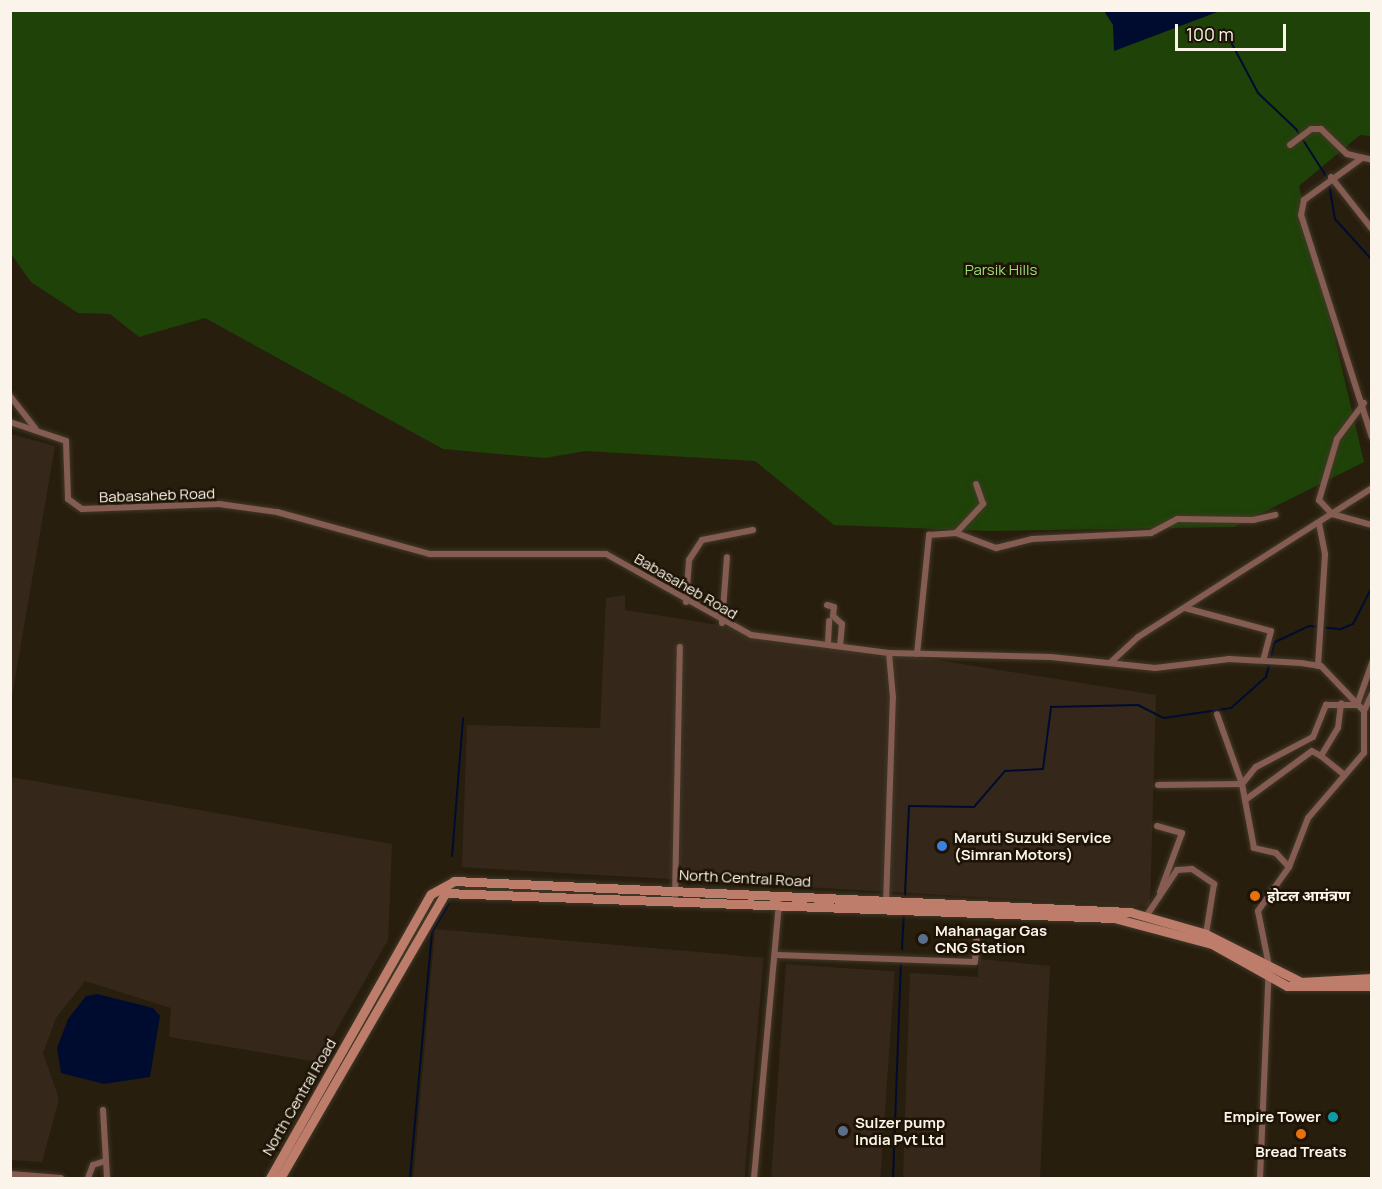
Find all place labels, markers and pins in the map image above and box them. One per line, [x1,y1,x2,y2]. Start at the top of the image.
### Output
place label: Maruti Suzuki Service (Simran Motors) [954,828,1111,863]
marker: Maruti Suzuki Service (Simran Motors) [935,839,949,853]
place label: होटल आमंत्रण [1267,887,1350,905]
marker: होटल आमंत्रण [1248,889,1262,903]
place label: Mahanagar Gas CNG Station [935,921,1047,956]
marker: Mahanagar Gas CNG Station [916,932,930,946]
place label: Empire Tower [1224,1108,1321,1126]
marker: Empire Tower [1326,1110,1340,1124]
place label: Sulzer pump India Pvt Ltd [855,1113,945,1148]
marker: Sulzer pump India Pvt Ltd [836,1124,850,1138]
marker: Bread Treats [1294,1127,1308,1141]
place label: Bread Treats [1255,1143,1347,1161]

